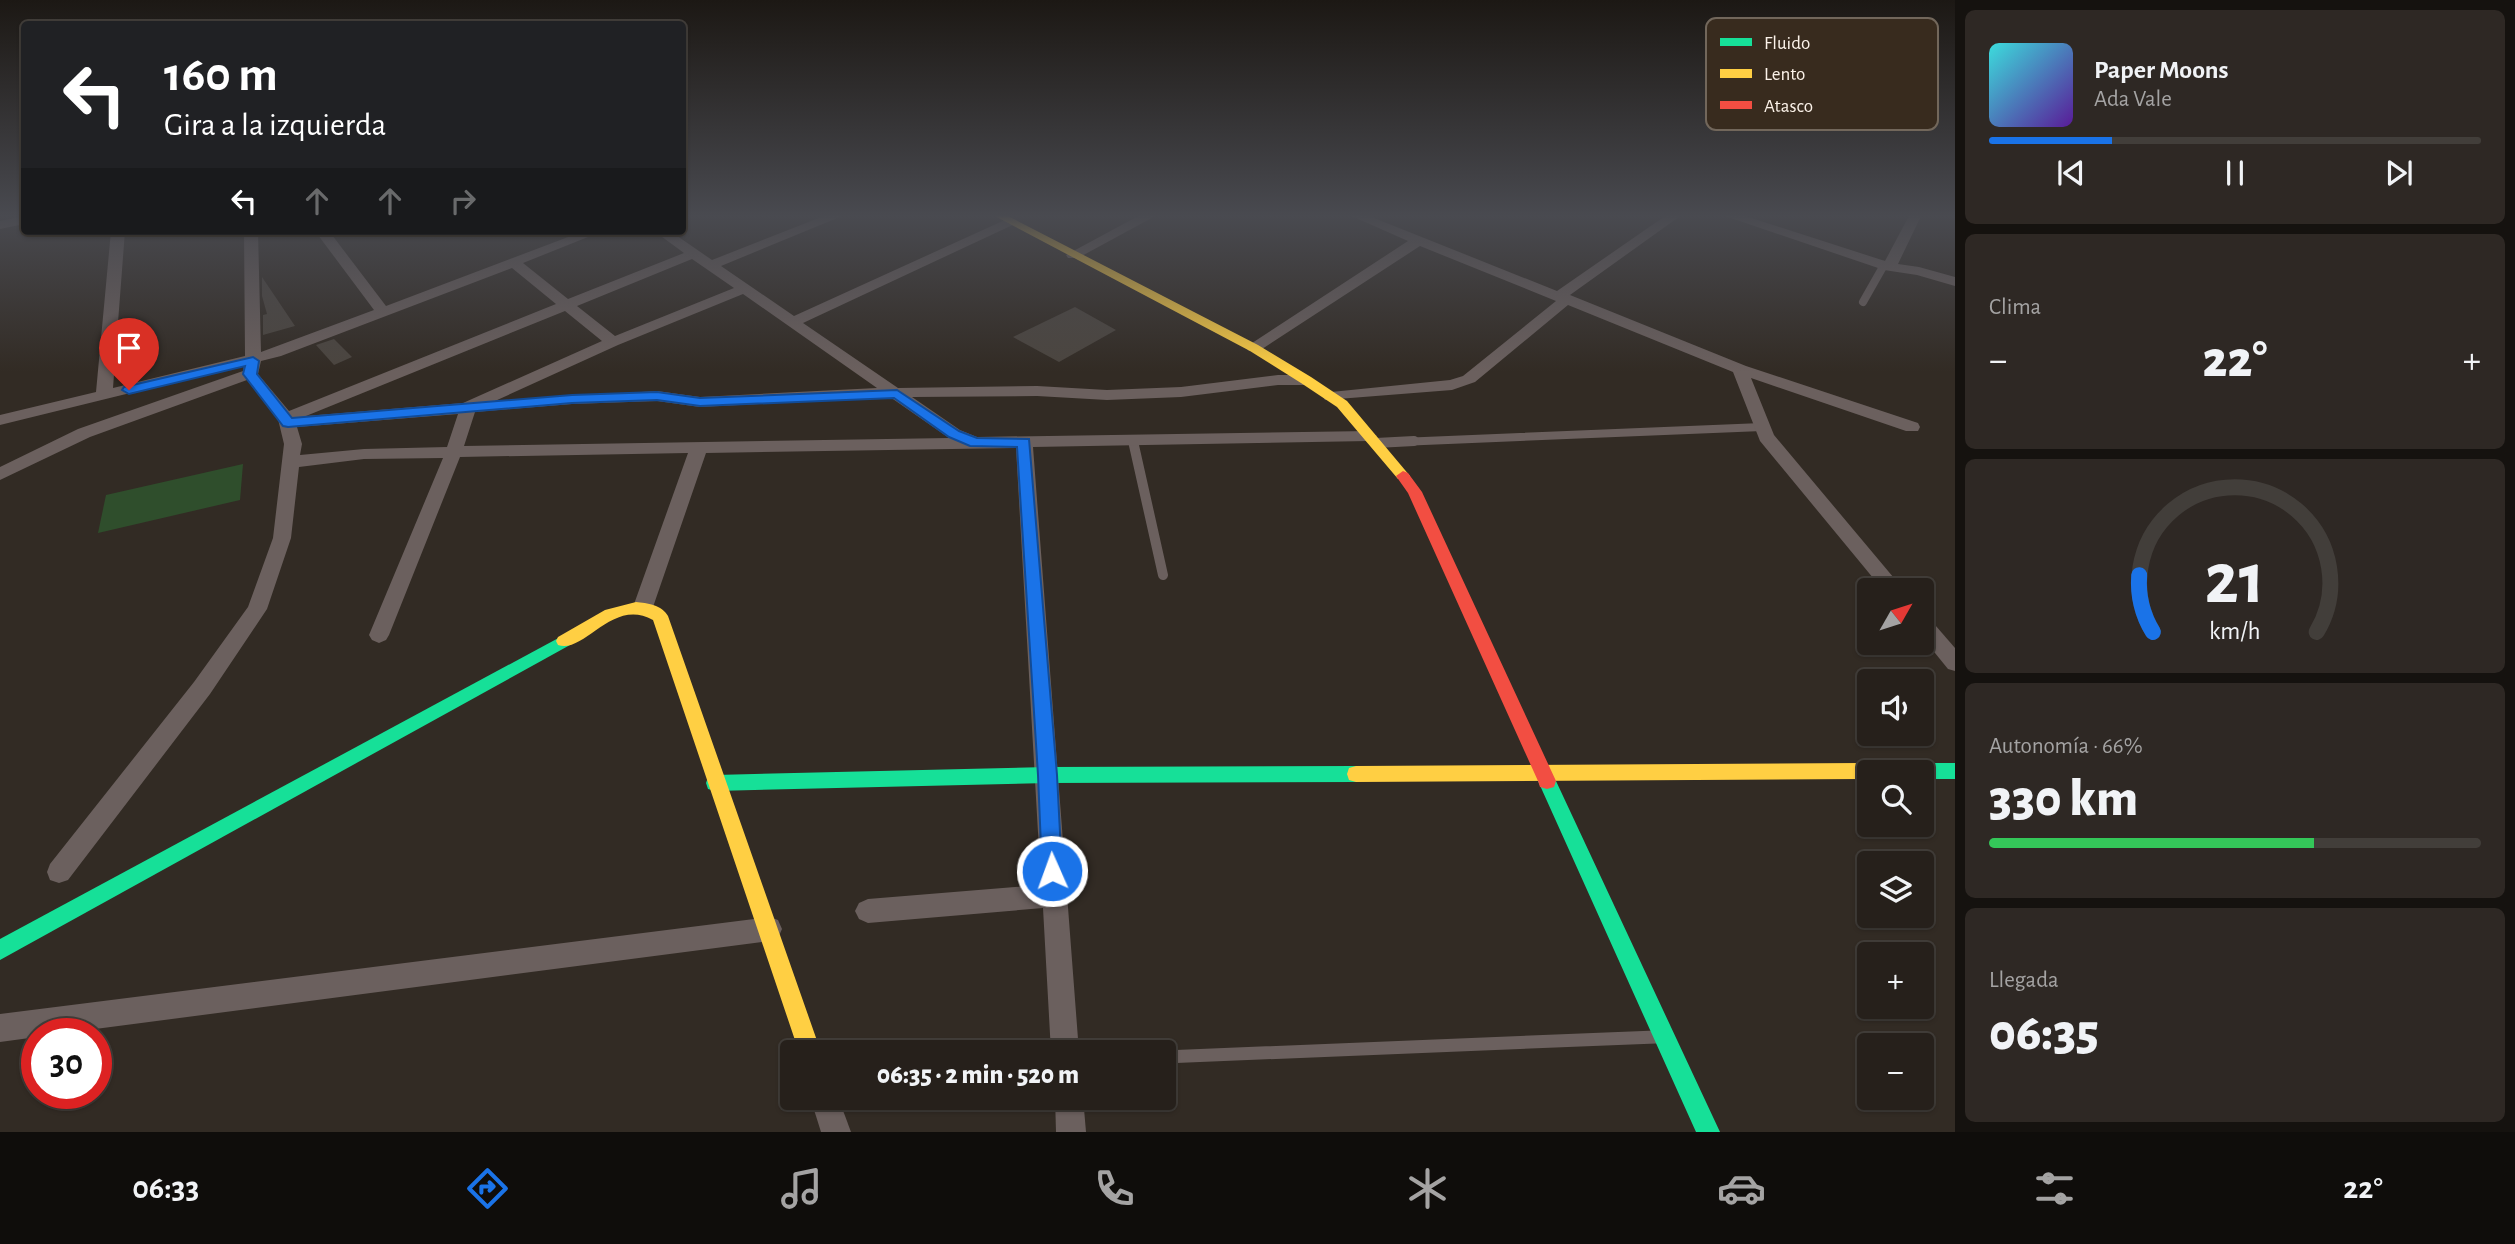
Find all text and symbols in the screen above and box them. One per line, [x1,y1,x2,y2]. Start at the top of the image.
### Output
legend [1706,18,1938,130]
text: Fluido [1764,34,1810,53]
icon: left [49,49,140,140]
text: 160 m [164,51,278,100]
text: Paper Moons [2094,57,2229,83]
text: Lento [1764,65,1805,84]
text: Ada Vale [2094,88,2172,111]
text: Atasco [1764,97,1813,116]
text: Gira a la izquierda [164,109,386,141]
icon: previous [2052,154,2090,192]
icon: pause [2216,154,2254,192]
icon: next [2380,154,2418,192]
icon: left [225,182,263,220]
icon: ahead [298,182,336,220]
icon: ahead [371,182,409,220]
icon: right [444,182,482,220]
text: Clima [1989,296,2041,319]
pin [99,318,159,390]
icon: arrive [110,329,148,367]
text: 22° [2202,334,2268,386]
text: − [1989,342,2007,380]
text: + [2463,342,2481,380]
text: 21 [2205,544,2265,617]
north arrow [1857,578,1934,654]
map controls [1857,578,1934,1110]
text: km/h [2209,619,2261,644]
button: sound [1857,669,1934,746]
text: Autonomía · 66% [1989,735,2143,758]
button: search [1857,760,1934,837]
text: 330 km [1989,773,2138,825]
position arrow [1015,834,1089,908]
button: layers [1857,851,1934,928]
button: + [1857,942,1934,1019]
text: Llegada [1989,969,2059,992]
text: 06:35 [1989,1007,2099,1059]
speed limit sign: 30 [21,1018,112,1109]
button: − [1857,1033,1934,1110]
text: 06:35 · 2 min · 520 m [877,1062,1079,1088]
icon: directions [463,1164,512,1213]
icon: music [777,1164,826,1213]
icon: phone [1090,1164,1139,1213]
icon: climate [1403,1164,1452,1213]
icon: car [1717,1164,1766,1213]
icon: filters [2030,1164,2079,1213]
text: 06:33 [132,1172,199,1204]
text: 22° [2343,1172,2383,1204]

